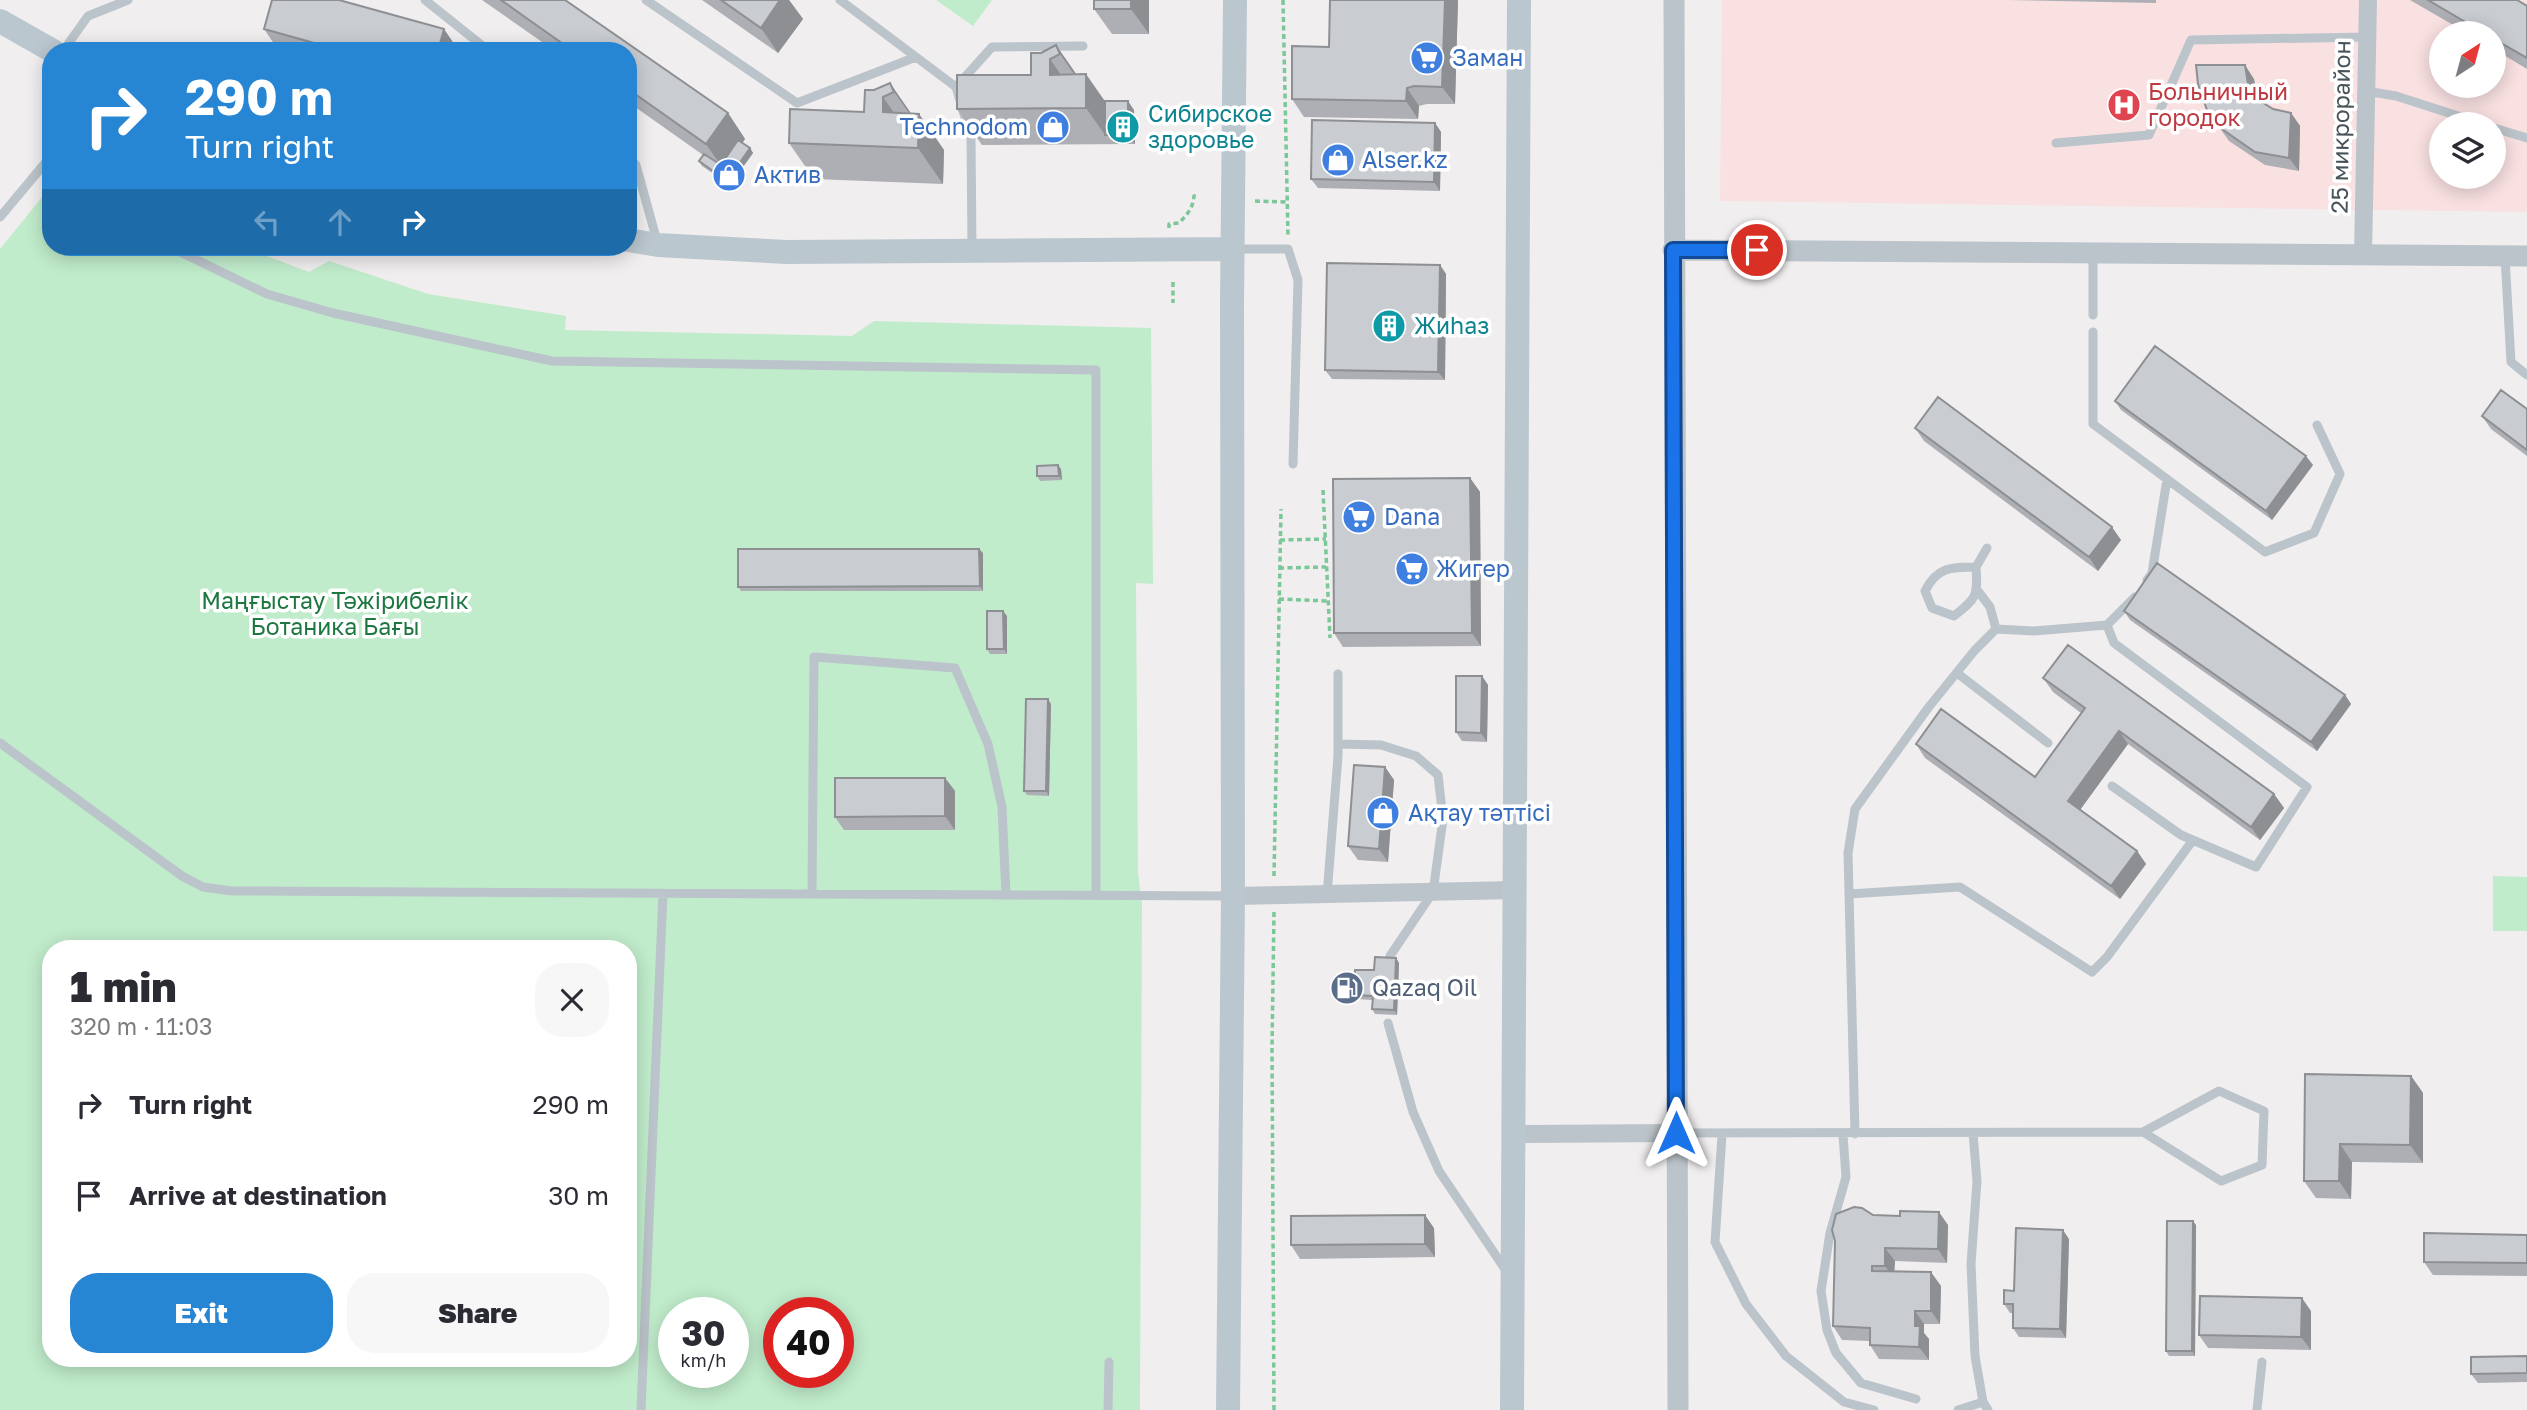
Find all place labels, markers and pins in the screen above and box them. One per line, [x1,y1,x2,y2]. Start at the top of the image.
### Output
supermarket icon: Заман [1408,39,1446,77]
place label: Заман [1452,43,1523,71]
place label: Больничный городок [2148,77,2288,131]
hospital icon: Больничный городок [2105,86,2143,124]
place label: Сибирское здоровье [1148,99,1272,153]
shop icon: Technodom [1034,108,1072,146]
building icon: Сибирское здоровье [1104,108,1142,146]
place label: Technodom [900,112,1028,140]
shop icon: Alser.kz [1319,141,1357,179]
place label: Alser.kz [1362,145,1448,173]
shop icon: Актив [710,156,748,194]
place label: Актив [754,160,821,188]
pin [1727,220,1787,280]
building icon: Жиhаз [1370,307,1408,345]
place label: Жиhаз [1414,311,1489,339]
supermarket icon: Dana [1340,498,1378,536]
place label: Dana [1384,502,1440,530]
supermarket icon: Жигер [1393,550,1431,588]
place label: Жигер [1436,554,1510,582]
shop icon: Ақтау тәттісі [1364,794,1402,832]
place label: Ақтау тәттісі [1408,798,1551,826]
fuel station icon: Qazaq Oil [1328,969,1366,1007]
place label: Qazaq Oil [1372,973,1477,1001]

